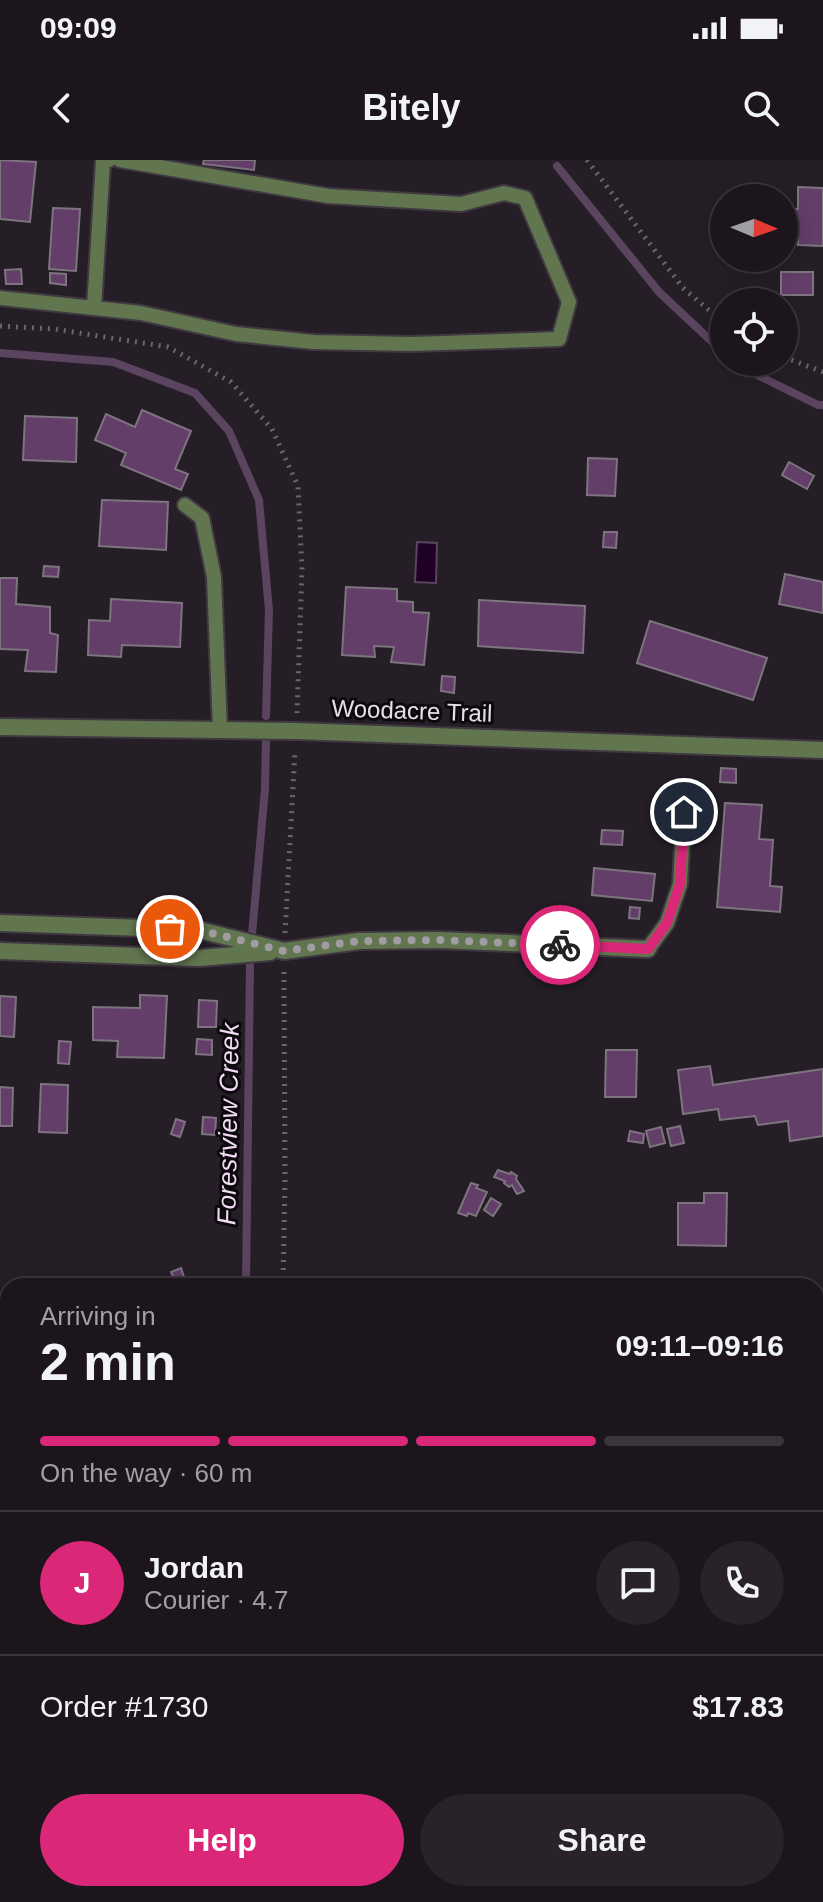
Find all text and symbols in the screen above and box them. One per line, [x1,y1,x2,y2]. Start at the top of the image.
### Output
text: 09:09 [40,11,117,44]
icon: back [40,86,84,130]
icon: search [739,86,783,130]
text: Bitely [362,87,461,128]
north arrow [710,184,798,272]
map controls [710,184,798,376]
button: locate [710,288,798,376]
street label: Woodacre Trail [331,694,493,727]
pin [650,778,718,846]
icon: home [662,790,706,834]
pin [136,895,204,963]
courier [520,905,600,985]
icon: bag [148,907,192,951]
icon: bike [538,923,582,967]
water label: Forestview Creek [211,1021,245,1225]
text: Arriving in [40,1301,156,1331]
text: 09:11–09:16 [616,1329,784,1362]
text: 2 min [40,1333,176,1391]
text: On the way · 60 m [40,1458,252,1488]
button: chat [596,1541,680,1625]
button: phone [700,1541,784,1625]
text: Jordan [144,1551,244,1584]
text: J [74,1566,90,1599]
text: Courier · 4.7 [144,1585,289,1615]
text: Order #1730 [40,1690,208,1723]
text: $17.83 [692,1690,784,1723]
button: Help [40,1794,404,1886]
button: Share [420,1794,784,1886]

